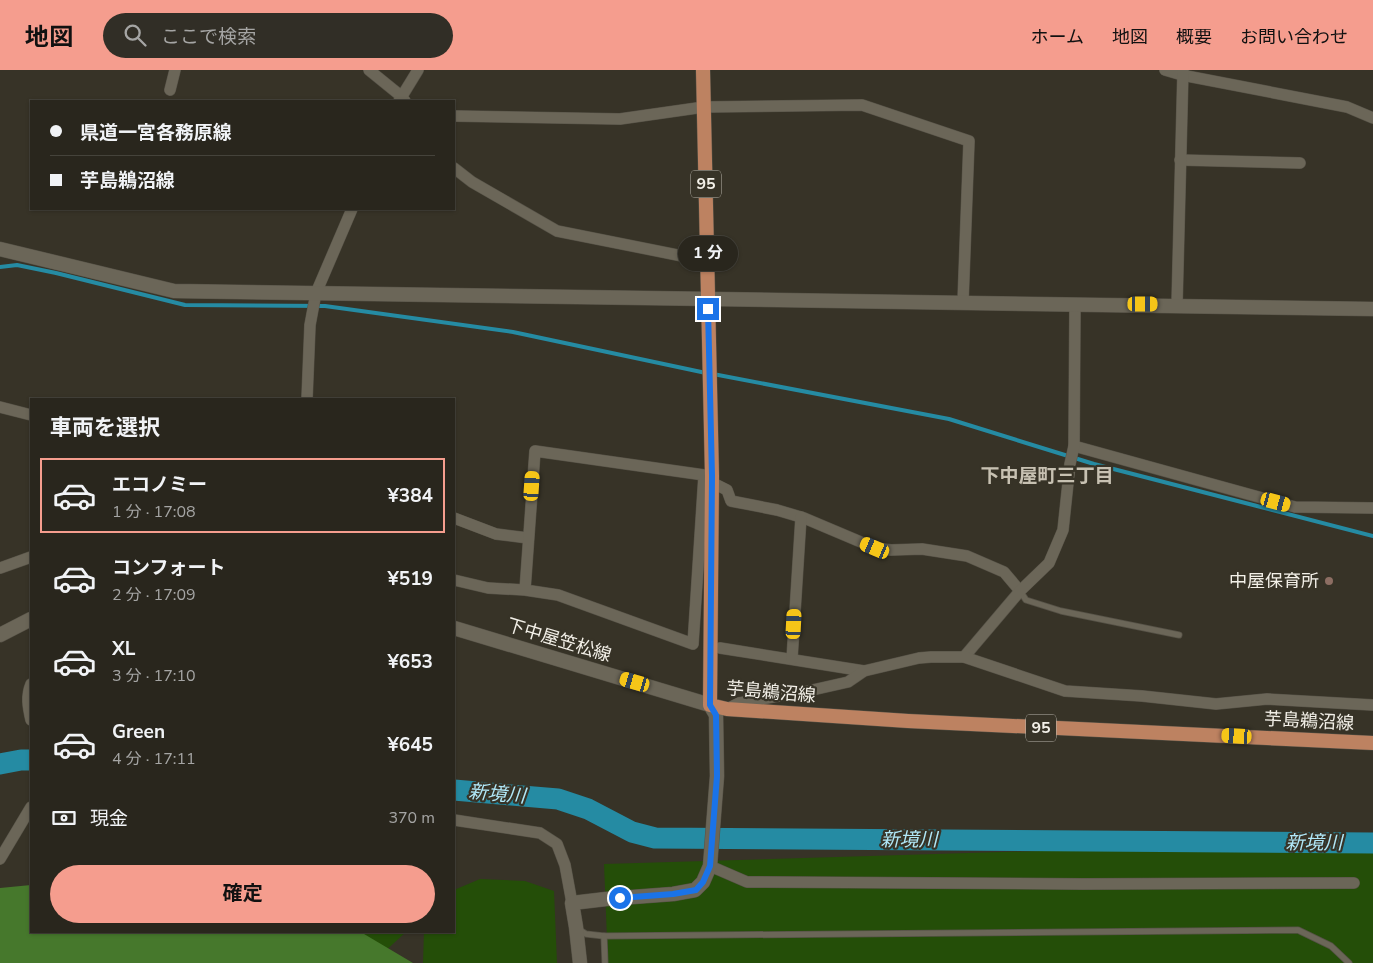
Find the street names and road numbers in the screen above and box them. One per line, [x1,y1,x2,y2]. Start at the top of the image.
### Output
road number: 95 [691,170,721,198]
street label: 下中屋笠松線 [504,613,614,667]
street label: 芋島鵜沼線 [725,676,817,708]
street label: 芋島鵜沼線 [1263,707,1355,735]
road number: 95 [1026,714,1056,741]

